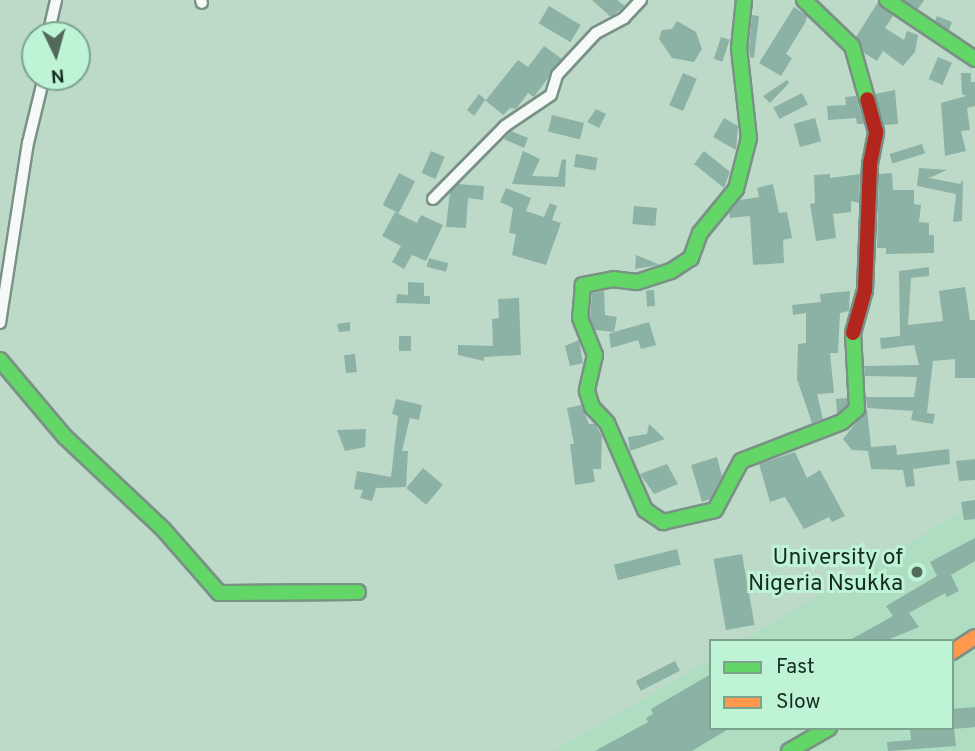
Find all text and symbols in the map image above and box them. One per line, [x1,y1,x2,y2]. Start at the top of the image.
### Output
north arrow [21,21,91,91]
text: N [50,62,66,87]
place label: University of Nigeria Nsukka [748,545,903,599]
marker: University of Nigeria Nsukka [909,564,925,580]
legend [709,639,954,730]
text: Fast [776,654,815,681]
text: Slow [776,689,821,716]

